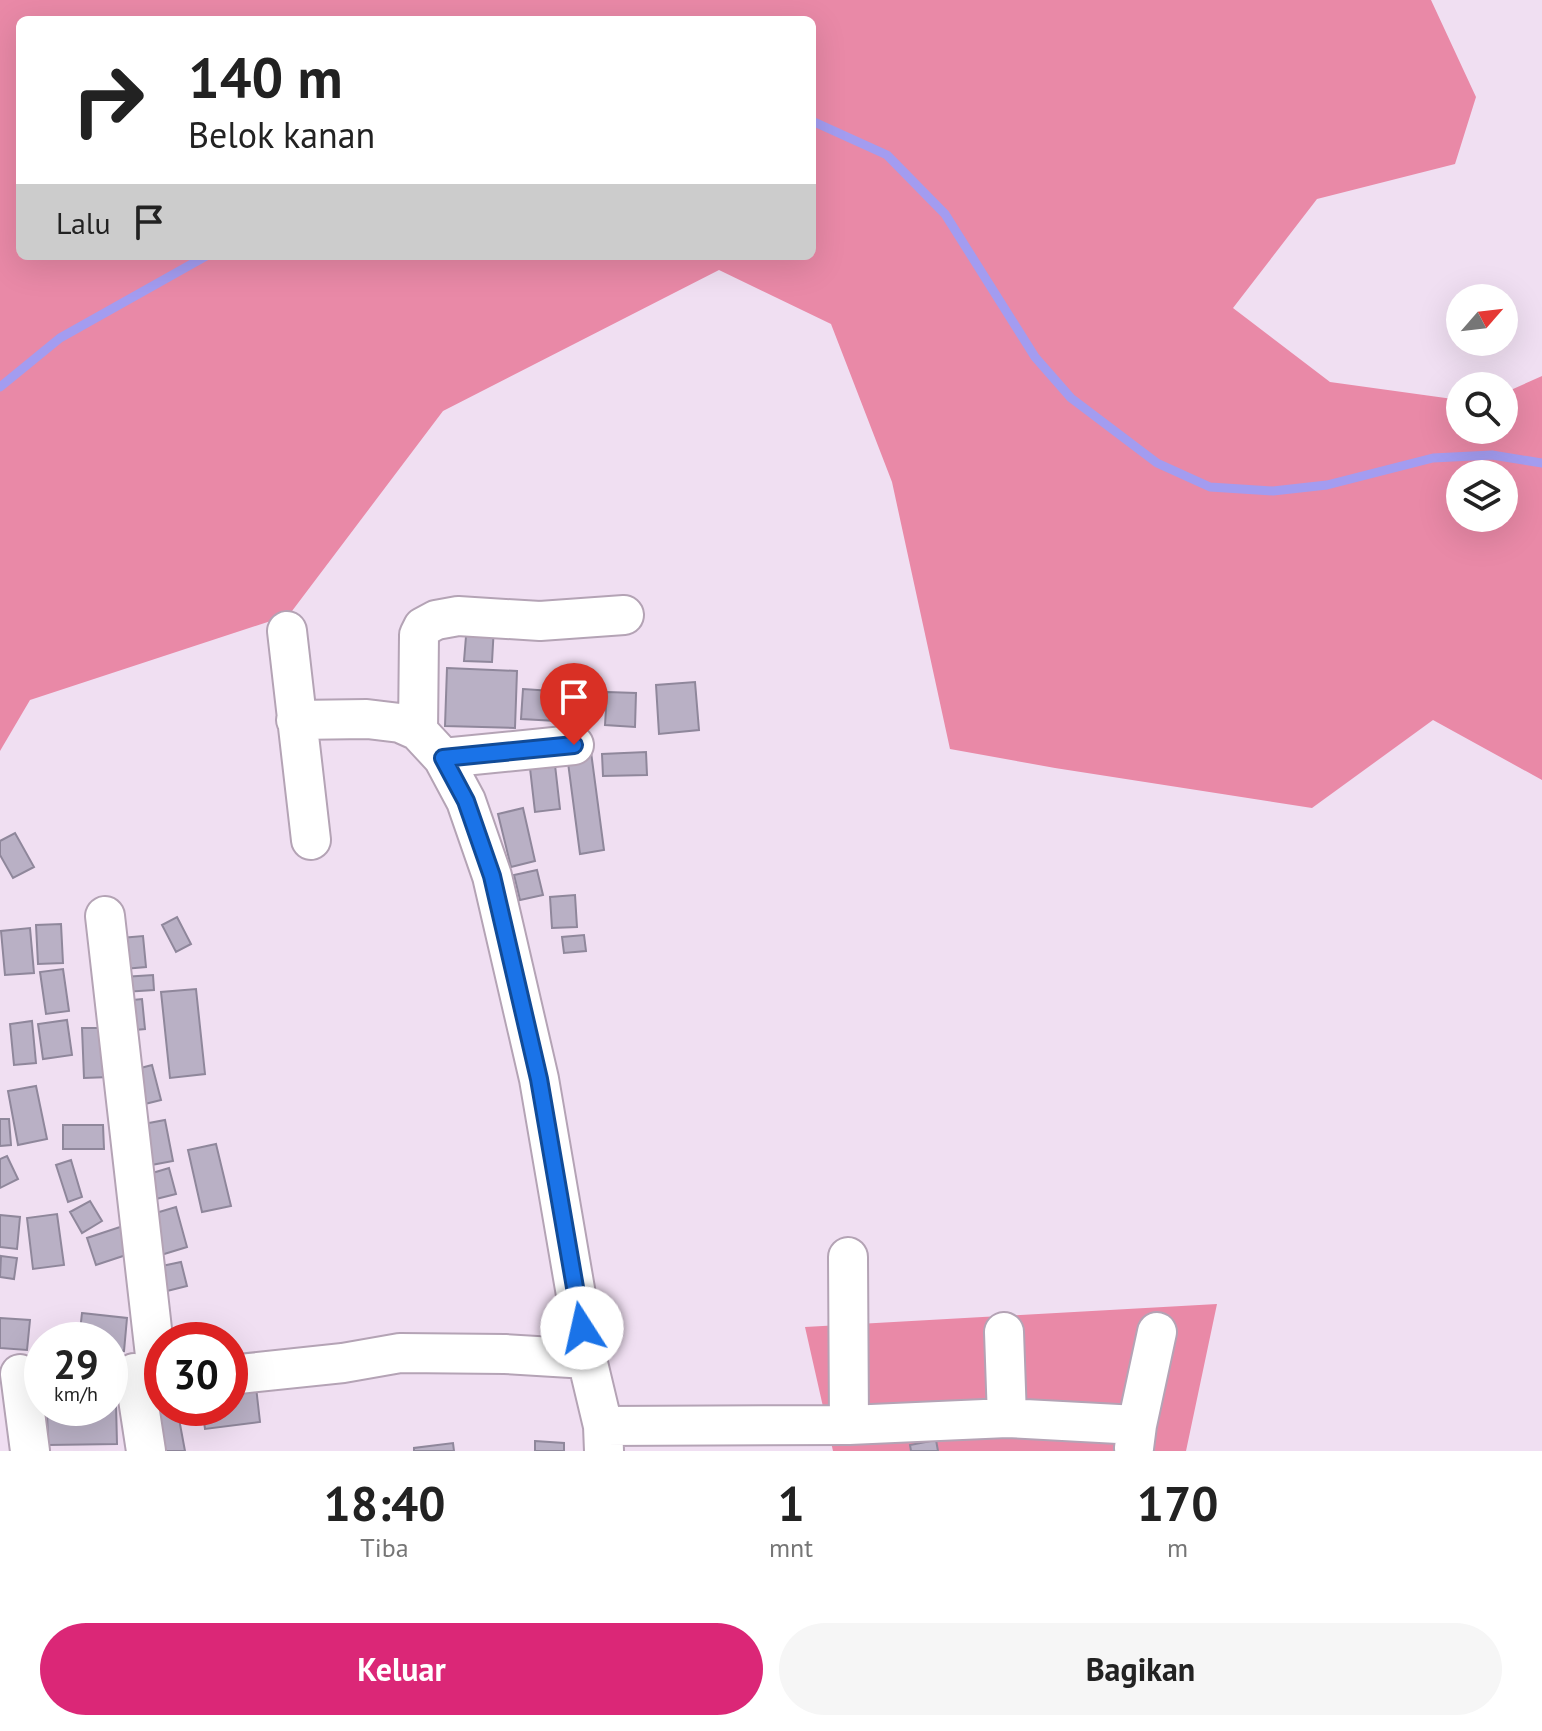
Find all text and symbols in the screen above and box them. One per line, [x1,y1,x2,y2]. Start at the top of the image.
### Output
text: 140 m [188,41,343,113]
icon: right [56,48,160,152]
text: Belok kanan [188,111,375,158]
icon: arrive [127,200,171,244]
text: Lalu [56,203,111,242]
north arrow [1446,284,1518,356]
map controls [1446,284,1518,532]
button: search [1446,372,1518,444]
button: layers [1446,460,1518,532]
pin [540,663,608,745]
icon: arrive [552,675,596,719]
position arrow [540,1286,624,1370]
speed limit sign: 30 [144,1322,248,1426]
text: 29 [53,1338,99,1390]
text: km/h [54,1381,98,1407]
text: 18:40 [324,1472,445,1534]
text: 1 [777,1472,805,1534]
text: 170 [1137,1472,1218,1534]
text: Tiba [360,1531,409,1564]
text: mnt [769,1531,813,1564]
text: m [1167,1531,1188,1564]
button: Keluar [40,1623,763,1715]
button: Bagikan [779,1623,1502,1715]

